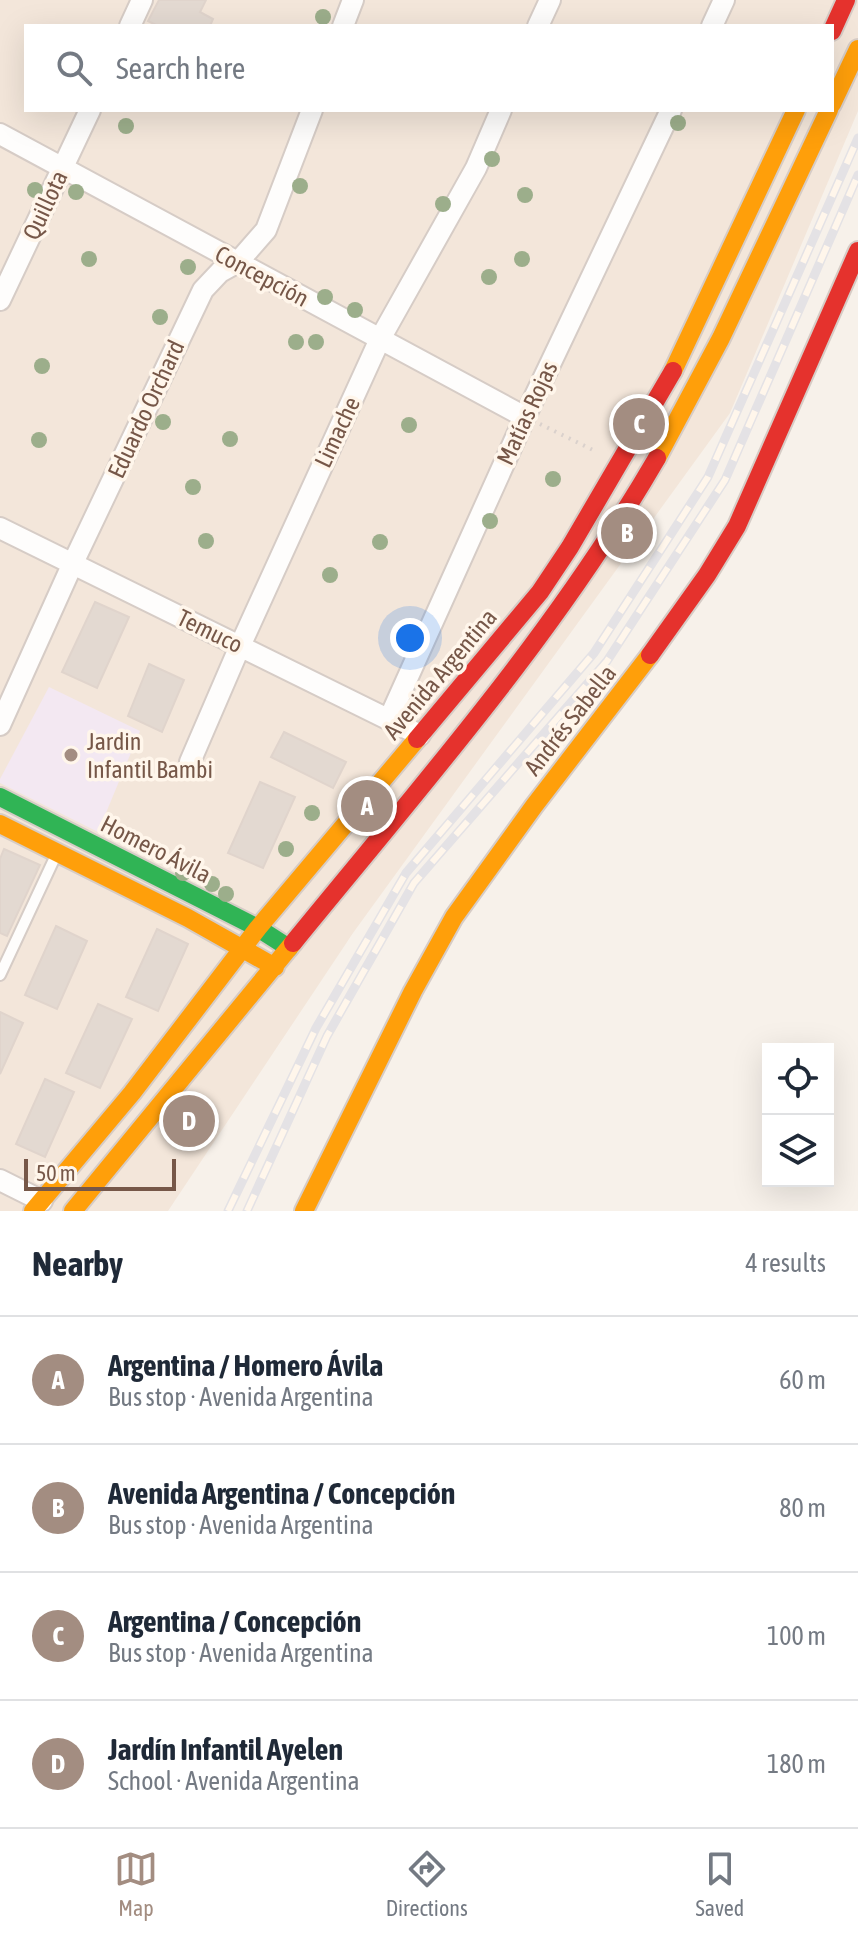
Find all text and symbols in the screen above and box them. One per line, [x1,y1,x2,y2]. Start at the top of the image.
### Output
search box [24,24,834,112]
icon: search [52,46,96,90]
text: Search here [116,51,245,85]
street label: Quillota [17,166,73,244]
street label: Concepción [211,240,313,312]
street label: Eduardo Orchard [102,336,190,482]
street label: Matías Rojas [491,357,563,469]
street label: Limache [309,392,365,472]
pin: C [613,394,665,454]
pin: B [601,503,653,563]
street label: Temuco [173,604,247,658]
street label: Avenida Argentina [378,604,502,744]
your location [390,618,430,658]
street label: Andrés Sabella [519,660,621,780]
place label: Jardin Infantil Bambi [87,728,213,783]
marker: Jardin Infantil Bambi [62,746,80,764]
pin: A [341,776,393,836]
street label: Homero Ávila [97,810,215,888]
map controls [762,1043,834,1187]
button: locate [762,1043,834,1115]
pin: D [163,1091,215,1151]
button: layers [762,1115,834,1187]
scale bar [24,1155,176,1191]
text: 50 m [36,1160,76,1186]
text: Nearby [32,1244,123,1283]
text: 4 results [745,1248,826,1278]
text: Argentina / Homero Ávila [108,1348,383,1382]
text: A [52,1365,64,1395]
text: 60 m [779,1365,826,1395]
text: Bus stop · Avenida Argentina [108,1382,374,1412]
text: Avenida Argentina / Concepción [108,1476,455,1510]
text: B [52,1493,64,1523]
text: 80 m [779,1493,826,1523]
text: Bus stop · Avenida Argentina [108,1510,374,1540]
text: Argentina / Concepción [108,1604,361,1638]
text: C [52,1621,64,1651]
text: 100 m [767,1621,826,1651]
text: Bus stop · Avenida Argentina [108,1638,374,1668]
text: Jardín Infantil Ayelen [108,1732,343,1766]
text: D [51,1749,65,1779]
text: 180 m [767,1749,826,1779]
text: School · Avenida Argentina [108,1766,360,1796]
tab: Map [114,1847,158,1921]
tab: Directions [386,1847,468,1921]
tab: Saved [695,1847,744,1921]

